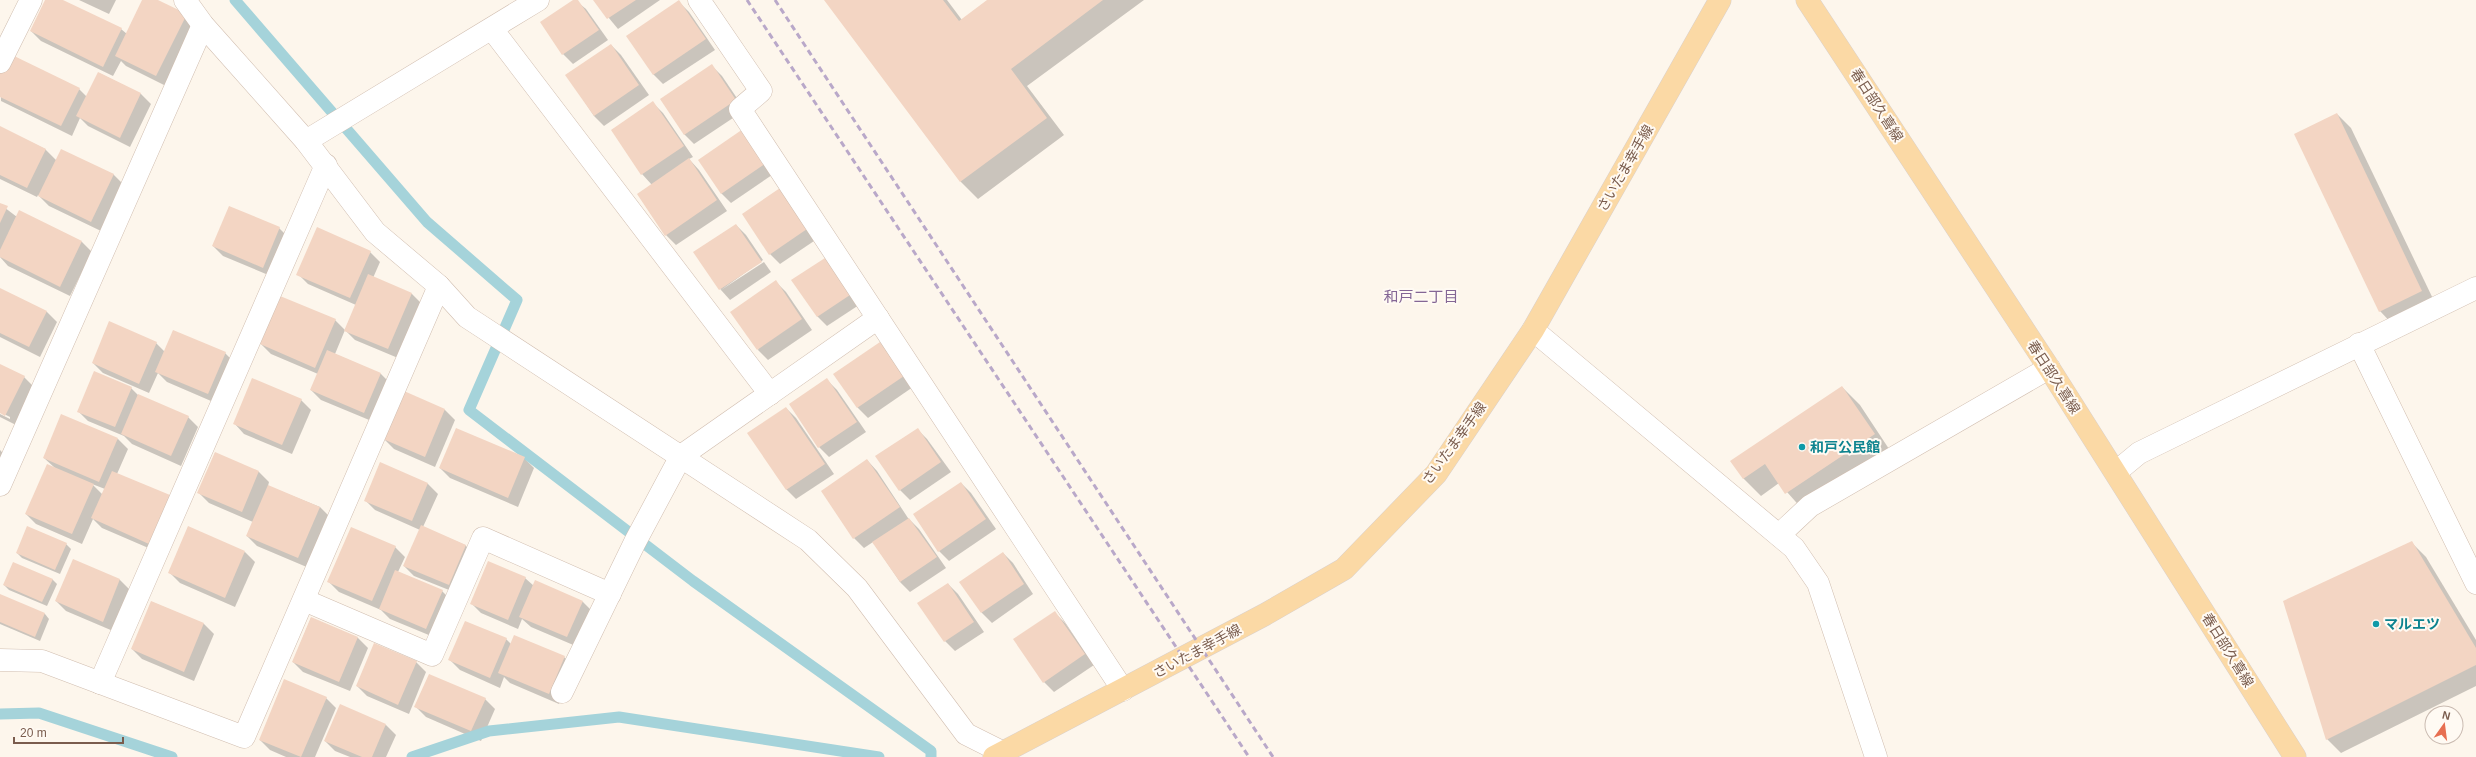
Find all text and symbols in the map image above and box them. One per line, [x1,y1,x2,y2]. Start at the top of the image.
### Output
street label: 春日部久喜線 [1847,65,1907,145]
street label: さいたま幸手線 [1594,122,1656,214]
district label: 和戸二丁目 [1383,288,1459,305]
street label: 春日部久喜線 [2024,337,2084,417]
street label: さいたま幸手線 [1419,399,1489,487]
place label: 和戸公民館 [1810,439,1880,455]
marker: 和戸公民館 [1797,442,1807,452]
street label: 春日部久喜線 [2199,610,2257,690]
place label: マルエツ [2384,616,2440,632]
marker: マルエツ [2371,619,2381,629]
street label: さいたま幸手線 [1150,621,1244,681]
north arrow [2424,705,2464,745]
text: N [2441,709,2452,722]
scale bar [14,719,123,745]
text: 20 m [20,726,47,740]

